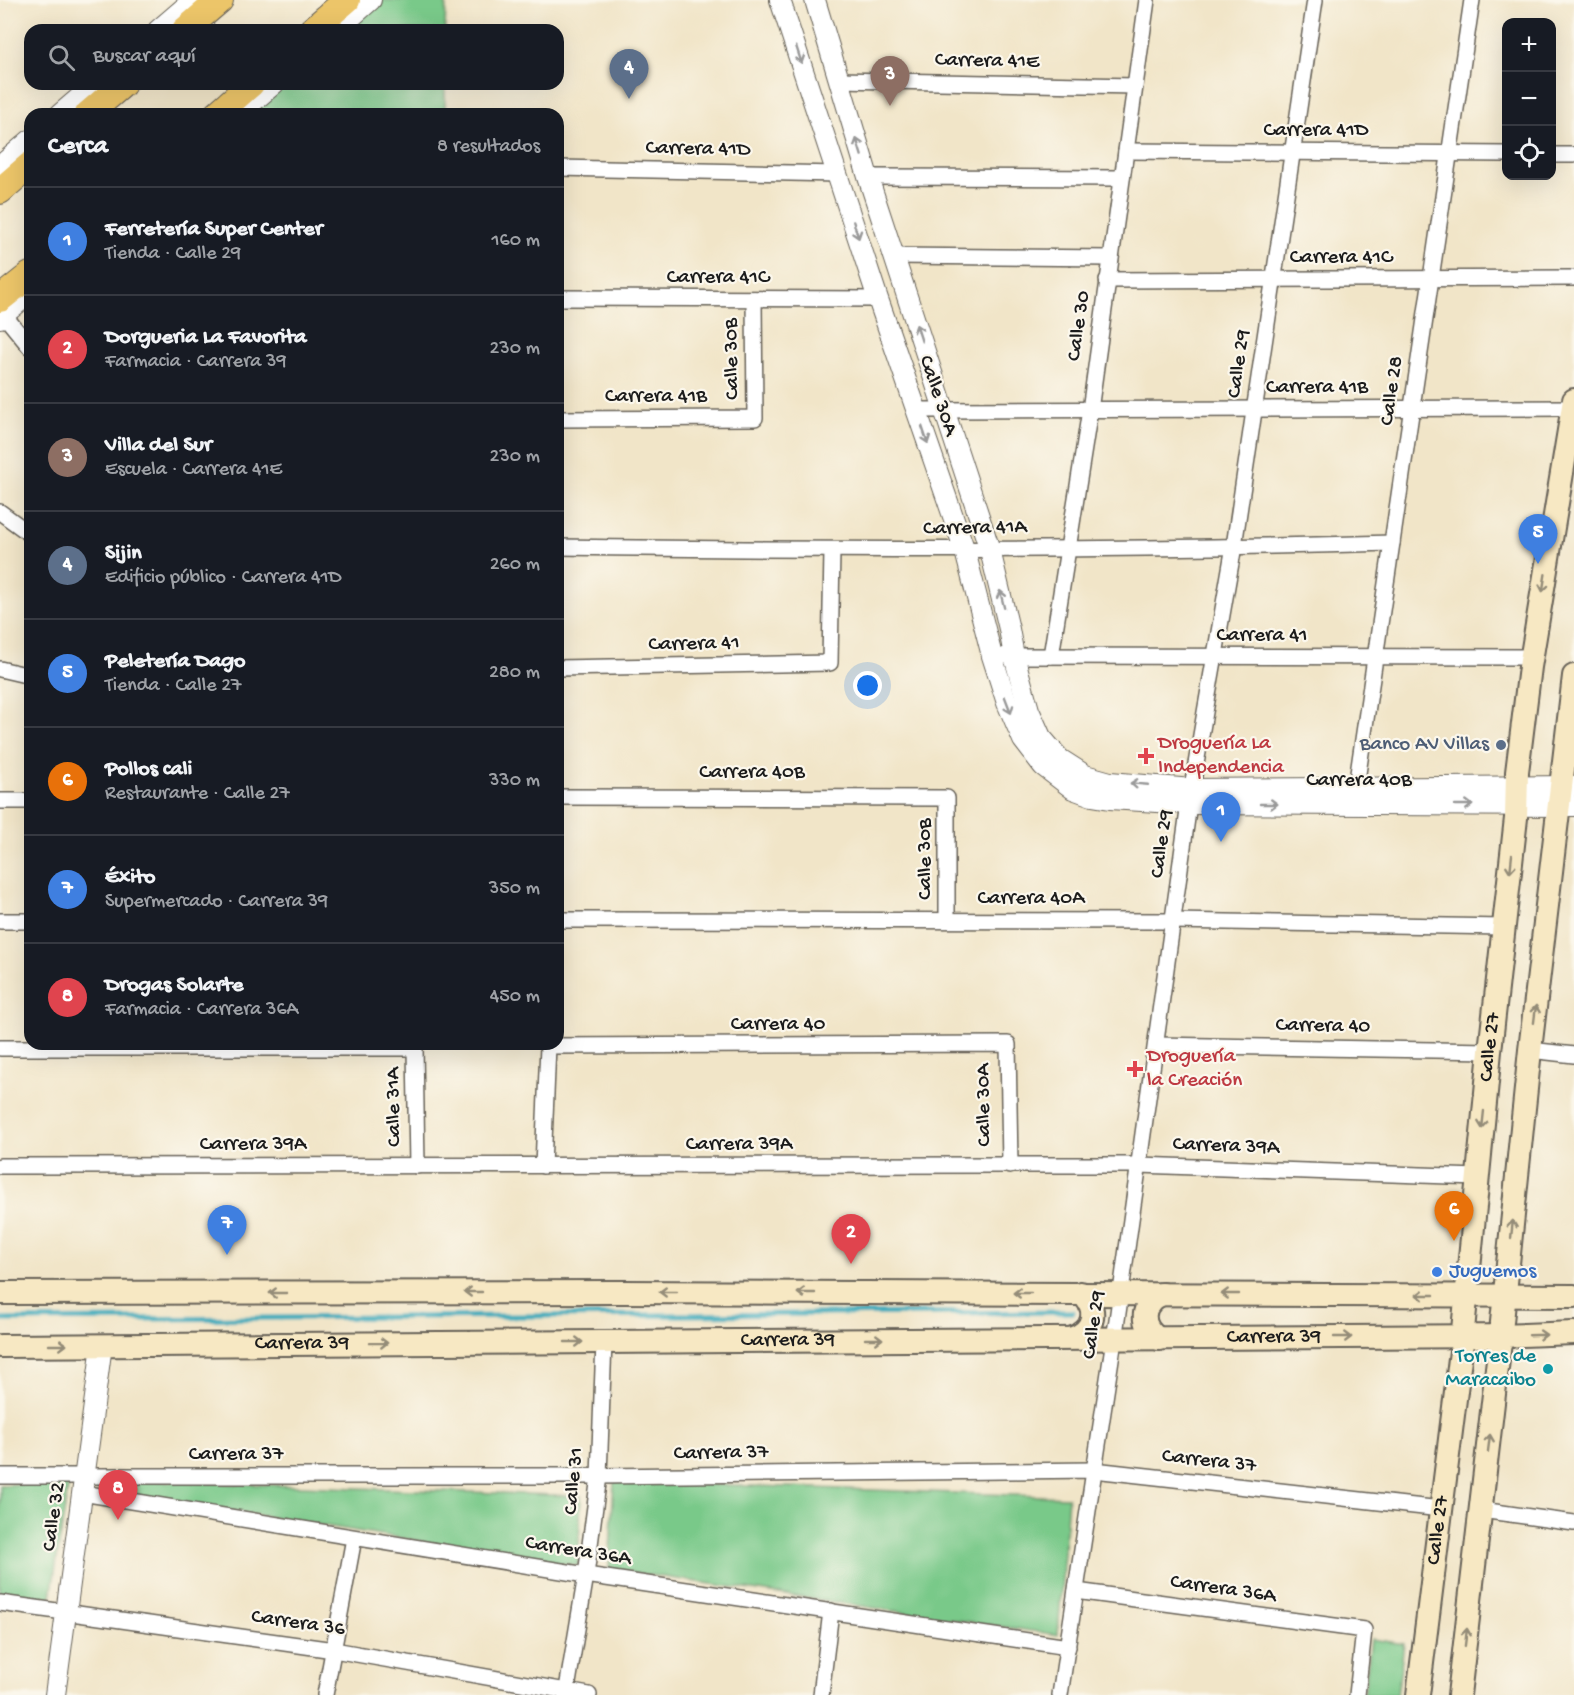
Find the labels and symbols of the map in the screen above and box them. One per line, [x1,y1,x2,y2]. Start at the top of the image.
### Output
one-way arrow [794,45,805,64]
street label: Carrera 41E [935,49,1040,75]
pin: 4 [610,50,648,99]
pin: 3 [870,57,910,106]
street label: Carrera 41D [1264,119,1369,144]
street label: Carrera 41D [645,137,751,163]
one-way arrow [853,138,864,157]
one-way arrow [851,220,862,239]
street label: Carrera 41C [1290,246,1394,271]
street label: Carrera 41C [667,266,771,291]
street label: Calle 30 [1063,289,1097,363]
street label: Calle 30B [720,317,746,400]
one-way arrow [913,324,924,343]
street label: Calle 29 [1223,328,1257,400]
street label: Calle 30A [912,353,963,441]
street label: Calle 28 [1376,355,1410,427]
street label: Carrera 41B [1266,376,1369,401]
street label: Carrera 41B [605,385,708,410]
one-way arrow [920,425,931,444]
pin: 5 [1518,514,1558,564]
street label: Carrera 41A [923,516,1029,542]
one-way arrow [1539,572,1550,592]
one-way arrow [996,590,1008,609]
street label: Carrera 41 [1216,624,1308,649]
street label: Carrera 41 [648,632,740,658]
your location [853,671,882,700]
one-way arrow [1003,695,1014,714]
place label: Droguería La Independencia [1156,732,1285,781]
place label: Banco AV Villas [1359,733,1490,758]
marker: Banco AV Villas [1494,738,1508,752]
marker: Droguería La Independencia [1139,749,1153,763]
street label: Carrera 40B [699,761,806,786]
street label: Carrera 40B [1306,769,1413,794]
one-way arrow [1129,778,1149,789]
pin: 1 [1202,792,1240,842]
one-way arrow [1258,798,1278,810]
one-way arrow [1453,799,1473,811]
street label: Calle 29 [1146,808,1180,880]
street label: Calle 30B [914,817,939,900]
one-way arrow [1505,853,1516,873]
street label: Carrera 40A [977,887,1086,912]
one-way arrow [1529,1004,1540,1024]
street label: Calle 27 [1475,1010,1507,1083]
street label: Carrera 40 [731,1013,825,1038]
street label: Carrera 40 [1275,1014,1371,1040]
place label: Droguería la Creación [1145,1045,1242,1094]
street label: Calle 30A [972,1062,998,1147]
marker: Droguería la Creación [1128,1062,1142,1076]
street label: Calle 31A [382,1065,408,1147]
one-way arrow [1477,1110,1488,1130]
street label: Carrera 39A [200,1133,308,1158]
street label: Carrera 39A [686,1133,794,1158]
street label: Carrera 39A [1172,1133,1281,1161]
pin: 6 [1434,1192,1474,1241]
pin: 7 [208,1206,246,1255]
pin: 2 [832,1214,870,1264]
one-way arrow [1507,1219,1518,1239]
place label: Juguemos [1449,1260,1537,1285]
marker: Juguemos [1430,1265,1444,1279]
one-way arrow [463,1286,483,1298]
one-way arrow [658,1286,678,1298]
one-way arrow [268,1287,288,1299]
one-way arrow [797,1287,817,1299]
one-way arrow [1013,1287,1033,1299]
one-way arrow [1221,1288,1241,1300]
street label: Calle 29 [1078,1289,1112,1361]
one-way arrow [1416,1289,1436,1301]
street label: Carrera 39 [1227,1325,1322,1350]
street label: Carrera 39 [741,1328,836,1354]
one-way arrow [1528,1329,1548,1340]
street label: Carrera 39 [255,1331,350,1357]
one-way arrow [1333,1331,1353,1343]
one-way arrow [864,1333,884,1345]
one-way arrow [564,1336,584,1348]
one-way arrow [369,1337,389,1349]
one-way arrow [48,1339,68,1351]
place label: Torres de Maracaibo [1445,1345,1537,1394]
marker: Torres de Maracaibo [1541,1362,1555,1376]
one-way arrow [1484,1434,1495,1454]
street label: Carrera 37 [673,1441,770,1467]
street label: Carrera 37 [189,1443,284,1468]
street label: Carrera 37 [1161,1445,1258,1479]
street label: Calle 31 [560,1446,590,1516]
pin: 8 [98,1470,138,1520]
street label: Calle 32 [38,1481,72,1553]
street label: Calle 27 [1422,1493,1455,1566]
street label: Carrera 36A [523,1531,634,1573]
street label: Carrera 36A [1168,1570,1279,1610]
street label: Carrera 36 [250,1605,347,1643]
one-way arrow [1460,1627,1471,1647]

